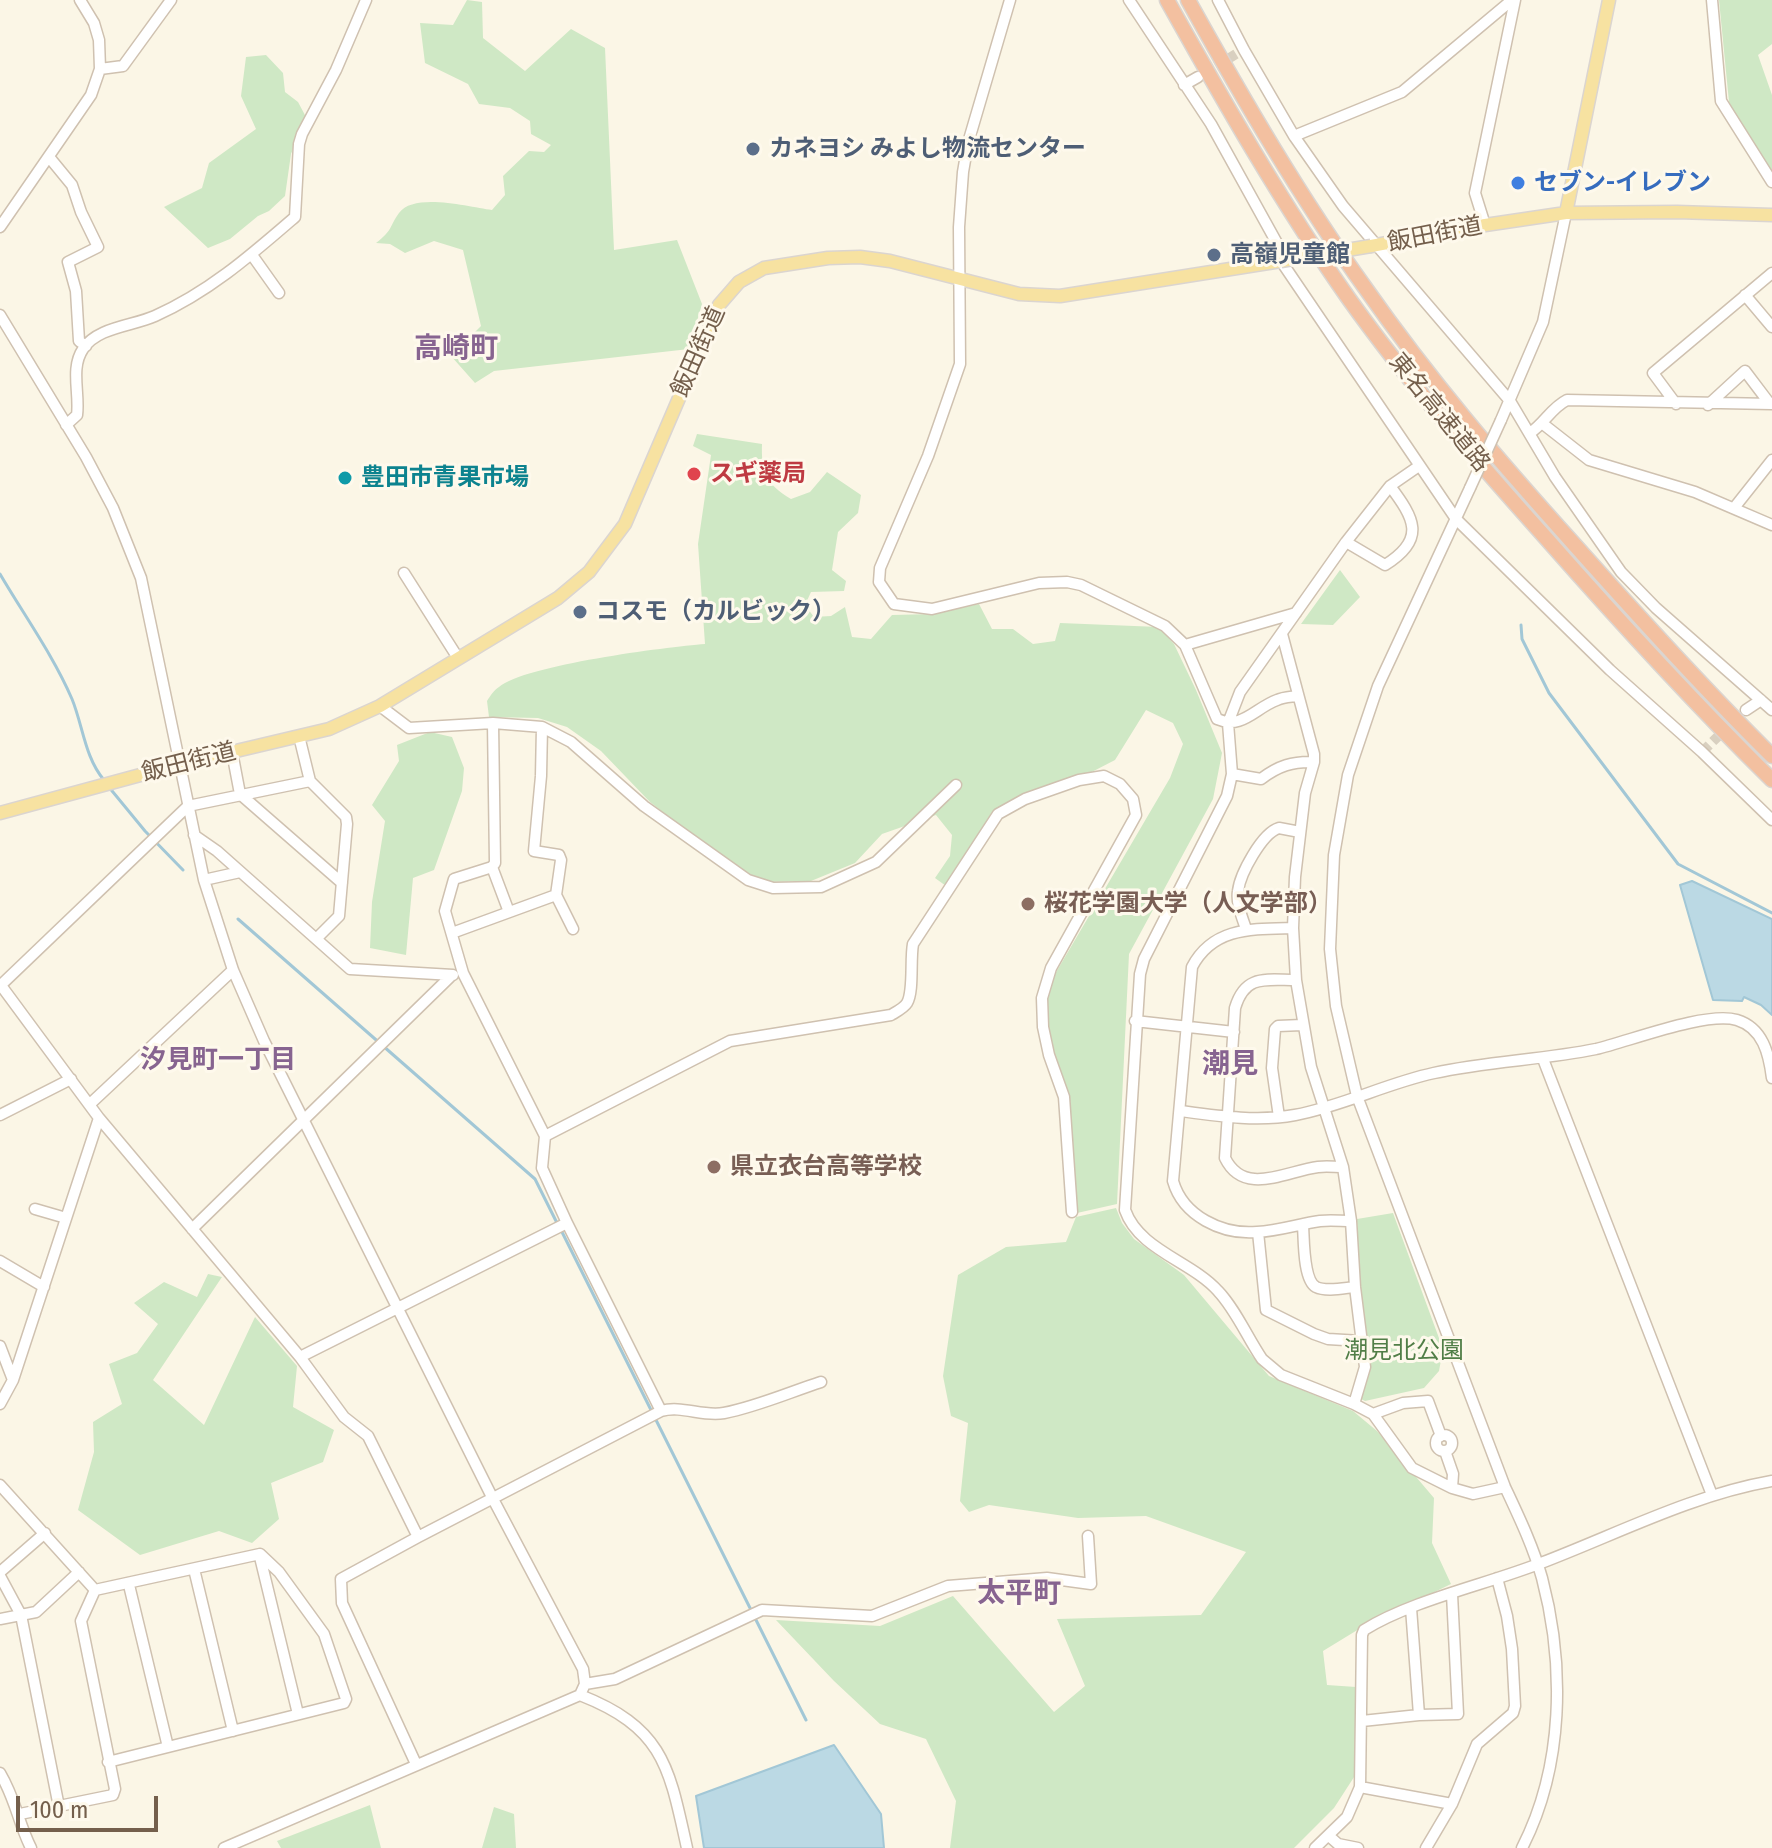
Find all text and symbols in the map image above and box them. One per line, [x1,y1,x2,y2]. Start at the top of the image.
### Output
place label: カネヨシ みよし物流センター [769,135,1086,163]
marker: カネヨシ みよし物流センター [744,140,762,158]
place label: セブン-イレブン [1534,169,1711,197]
marker: セブン-イレブン [1509,174,1527,192]
street label: 飯田街道 [1385,212,1485,258]
place label: 高嶺児童館 [1230,241,1350,269]
marker: 高嶺児童館 [1205,246,1223,264]
street label: 飯田街道 [666,302,732,402]
district label: 高崎町 [414,332,498,366]
street label: 東名高速道路 [1382,348,1496,478]
place label: スギ薬局 [710,460,806,488]
place label: 豊田市青果市場 [361,464,529,492]
marker: スギ薬局 [685,465,703,483]
marker: 豊田市青果市場 [336,469,354,487]
place label: コスモ（カルビック） [596,598,836,626]
marker: コスモ（カルビック） [571,603,589,621]
street label: 飯田街道 [139,737,239,789]
place label: 桜花学園大学（人文学部） [1044,890,1332,918]
marker: 桜花学園大学（人文学部） [1019,895,1037,913]
district label: 汐見町一丁目 [140,1045,296,1077]
district label: 潮見 [1202,1048,1258,1082]
place label: 県立衣台高等学校 [730,1153,922,1181]
marker: 県立衣台高等学校 [705,1158,723,1176]
park label: 潮見北公園 [1344,1337,1464,1365]
district label: 太平町 [977,1577,1061,1611]
scale bar [20,1780,162,1830]
text: 100 m [30,1796,88,1824]

